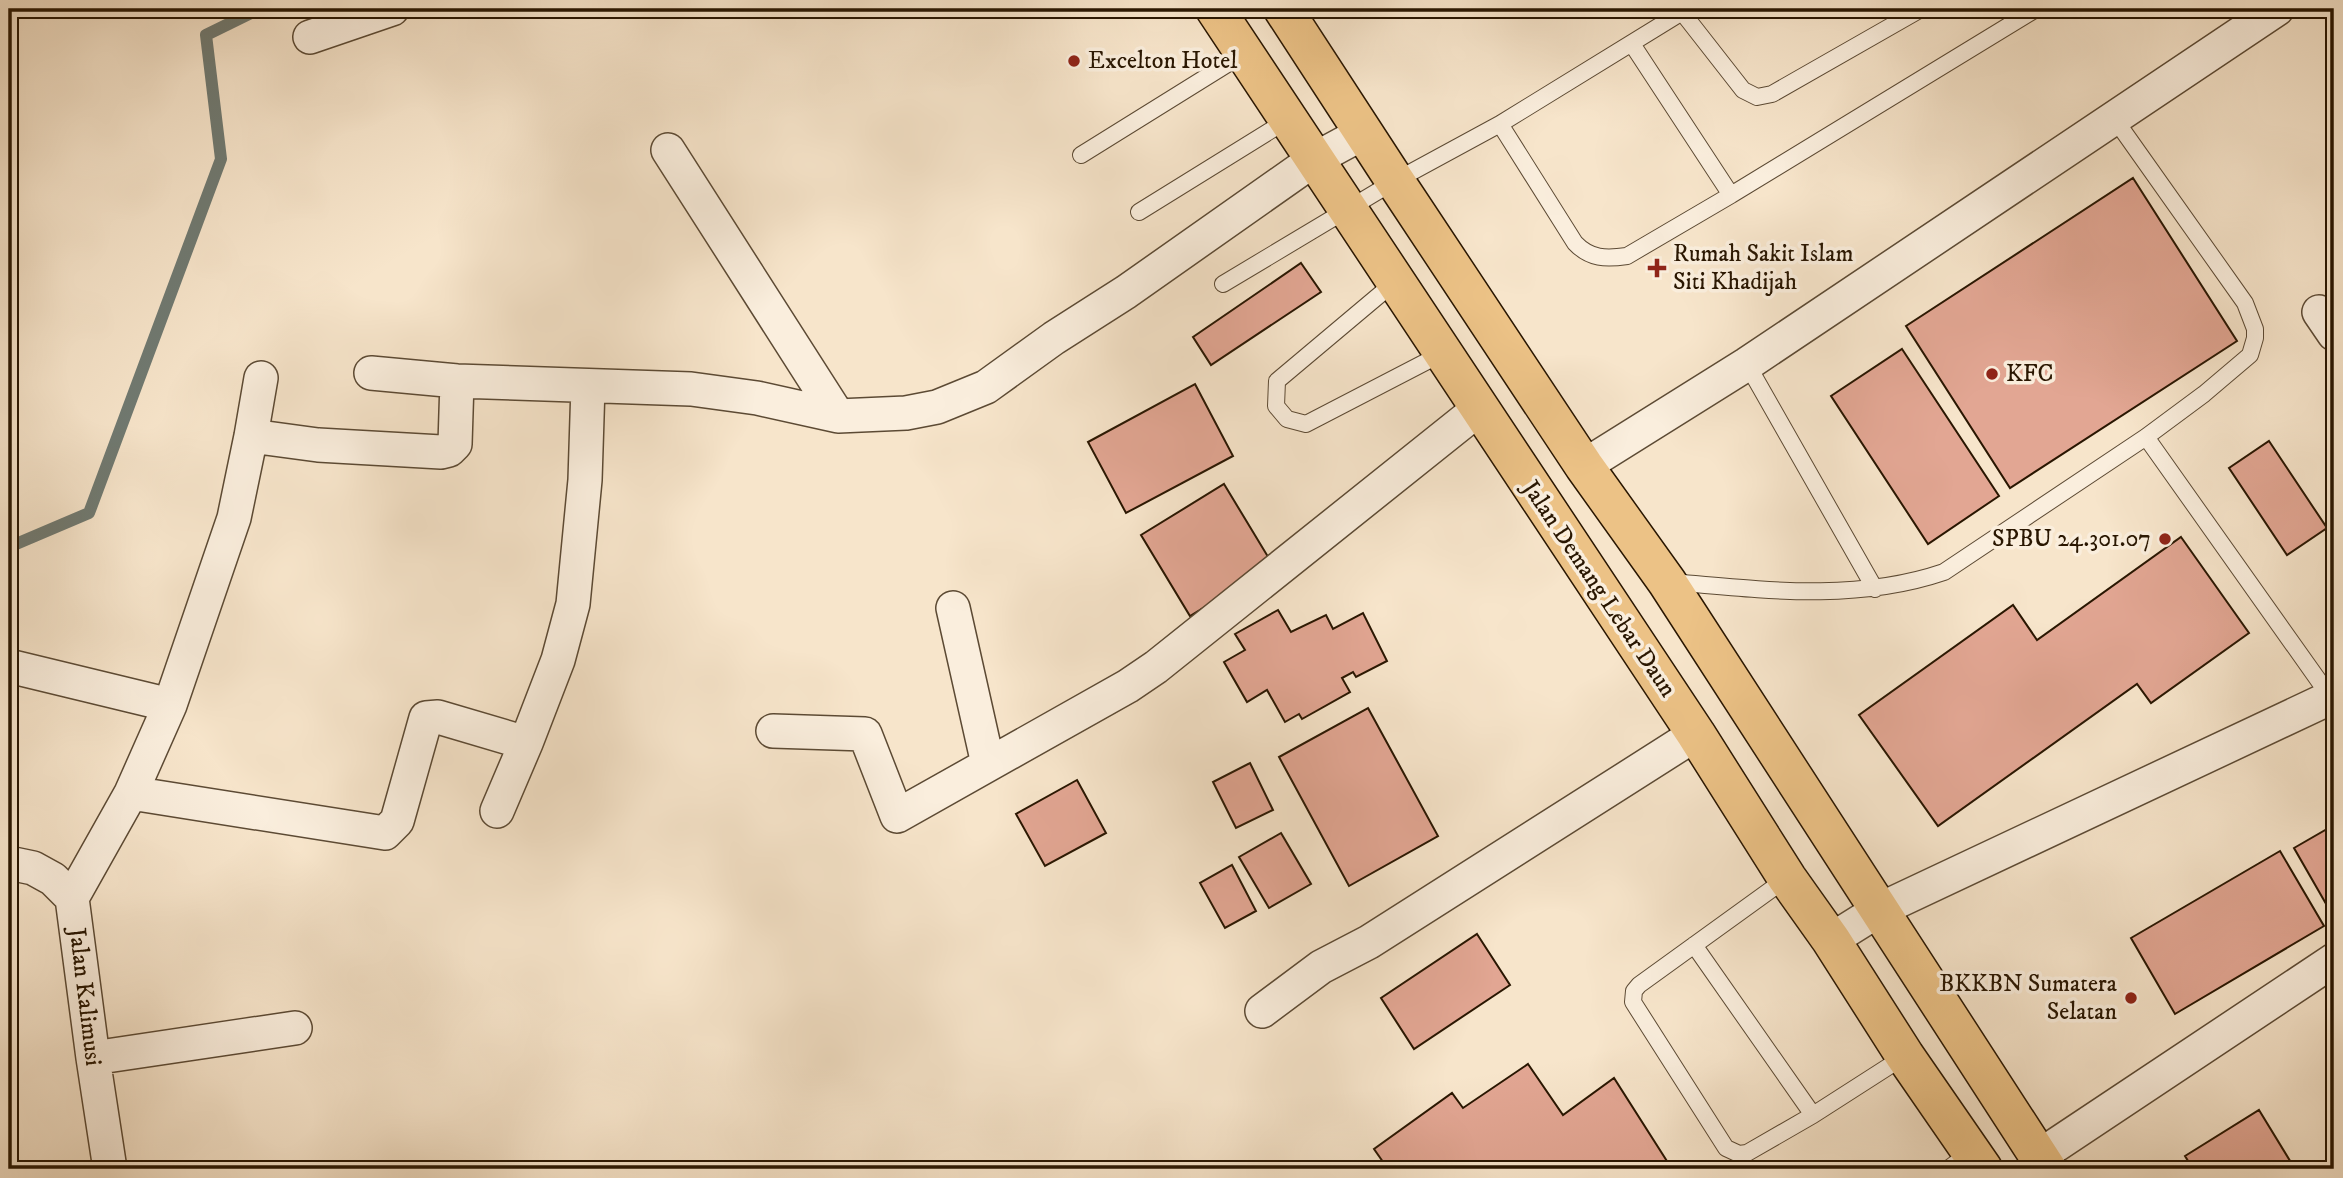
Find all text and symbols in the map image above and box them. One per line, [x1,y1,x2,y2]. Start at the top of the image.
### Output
place label: Excelton Hotel [1088,46,1238,76]
marker: Excelton Hotel [1066,53,1082,69]
place label: Rumah Sakit Islam Siti Khadijah [1673,239,1853,297]
marker: Rumah Sakit Islam Siti Khadijah [1647,258,1667,278]
place label: KFC [2006,359,2054,389]
marker: KFC [1984,366,2000,382]
street label: Jalan Demang Lebar Daun [1514,473,1683,703]
place label: SPBU 24.301.07 [1992,524,2151,554]
marker: SPBU 24.301.07 [2157,531,2173,547]
street label: Jalan Kalimusi [61,924,108,1068]
place label: BKKBN Sumatera Selatan [1939,969,2118,1027]
marker: BKKBN Sumatera Selatan [2123,990,2139,1006]

